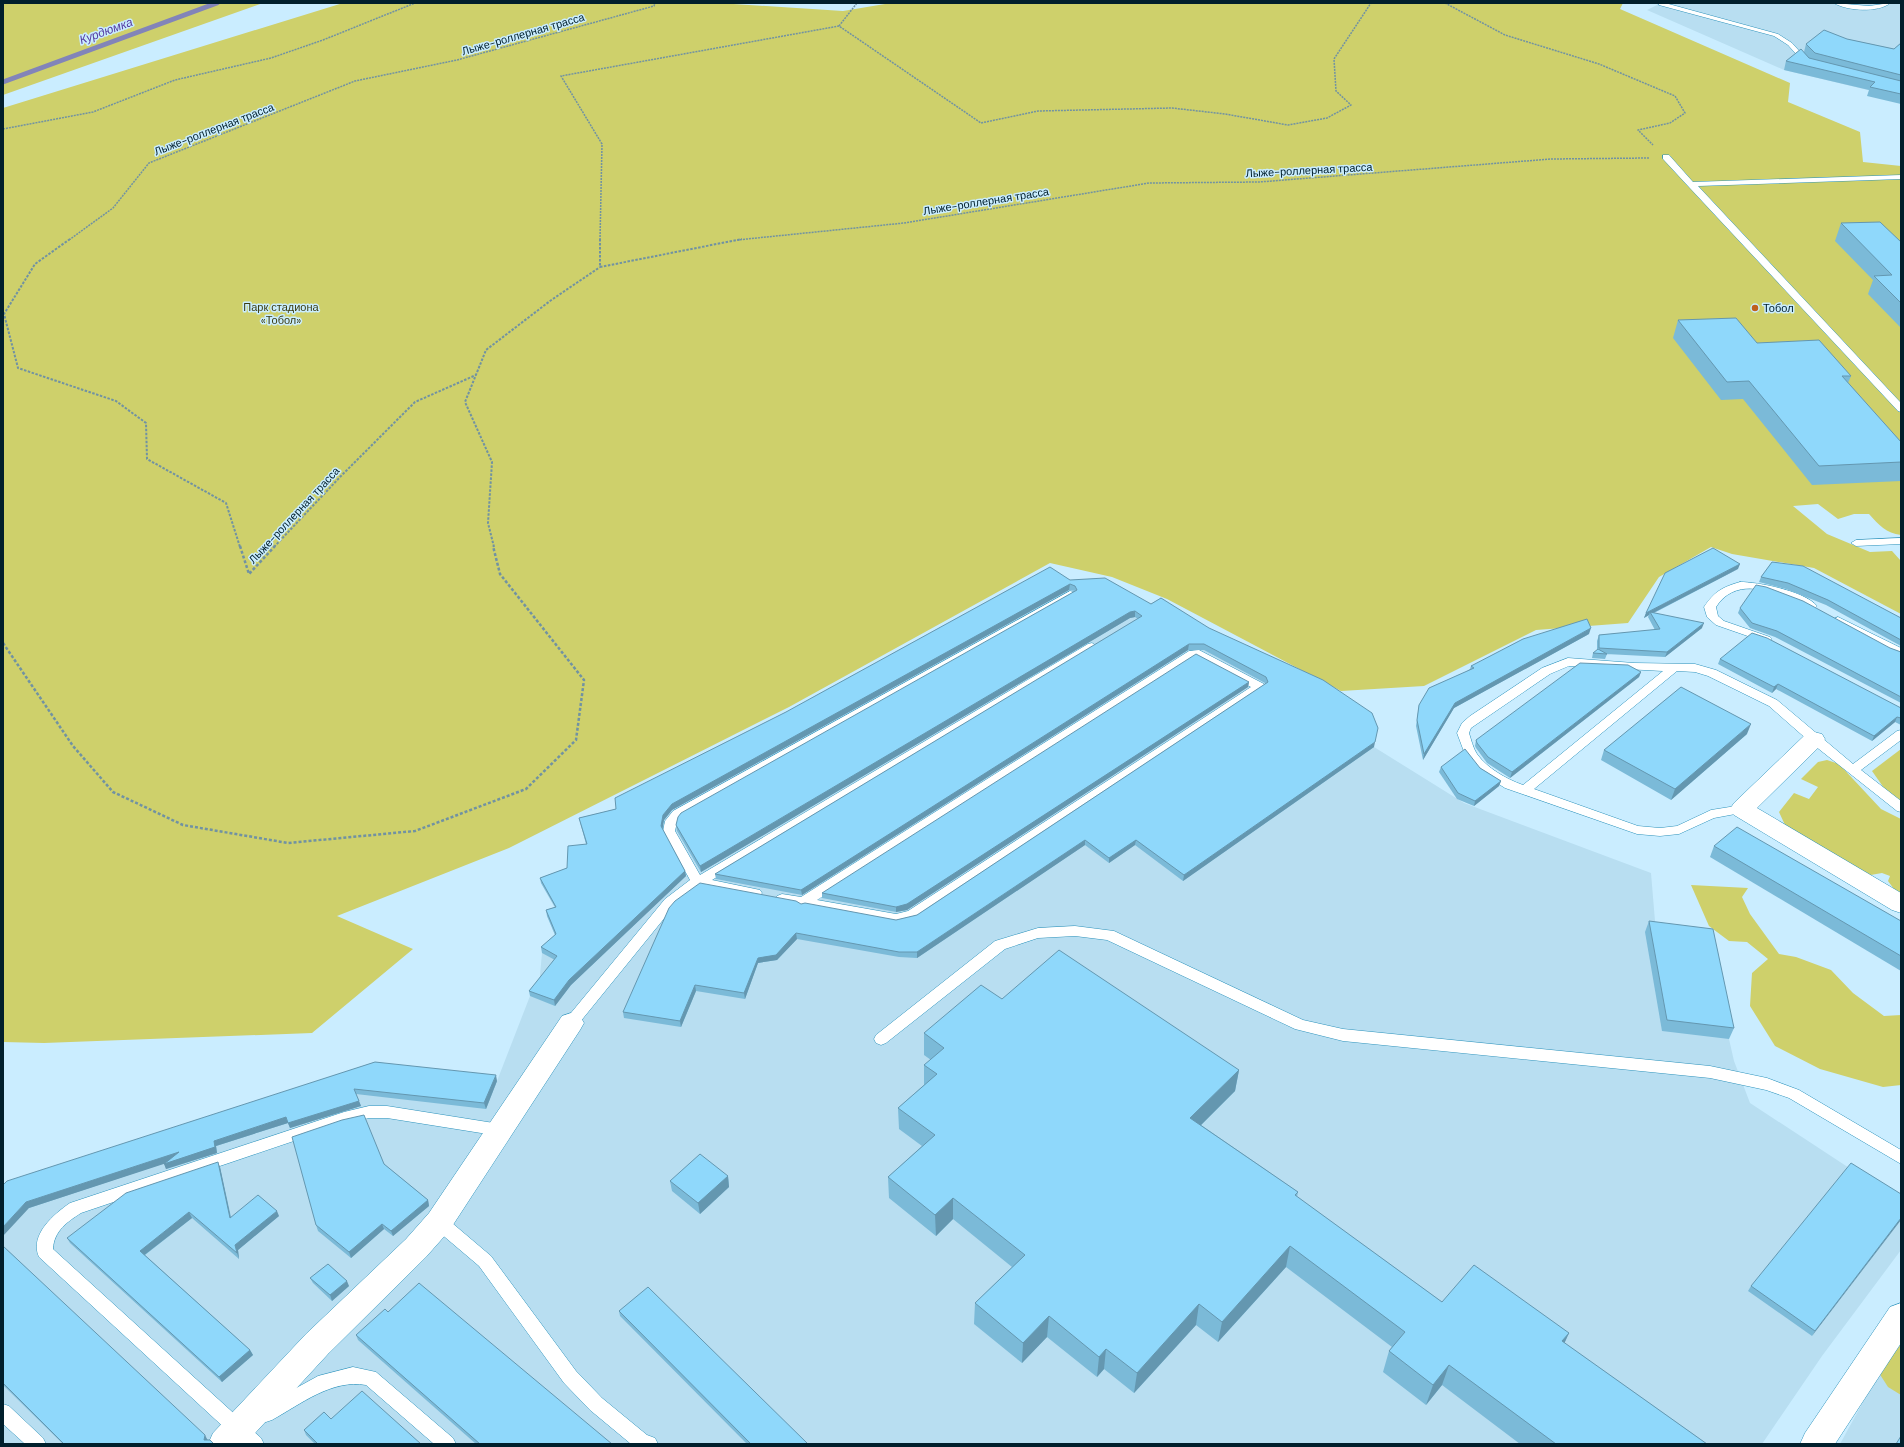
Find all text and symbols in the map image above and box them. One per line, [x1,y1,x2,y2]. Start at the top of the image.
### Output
street label: Лыже-роллерная трасса [460,10,587,58]
water label: Курдюмка [77,14,135,48]
street label: Лыже-роллерная трасса [152,99,277,158]
street label: Лыже-роллерная трасса [1245,160,1374,180]
street label: Лыже-роллерная трасса [922,184,1051,218]
park label: Парк стадиона «Тобол» [243,300,320,327]
place label: Тобол [1763,301,1794,315]
marker: Тобол [1750,303,1760,313]
street label: Лыже-роллерная трасса [246,463,343,566]

